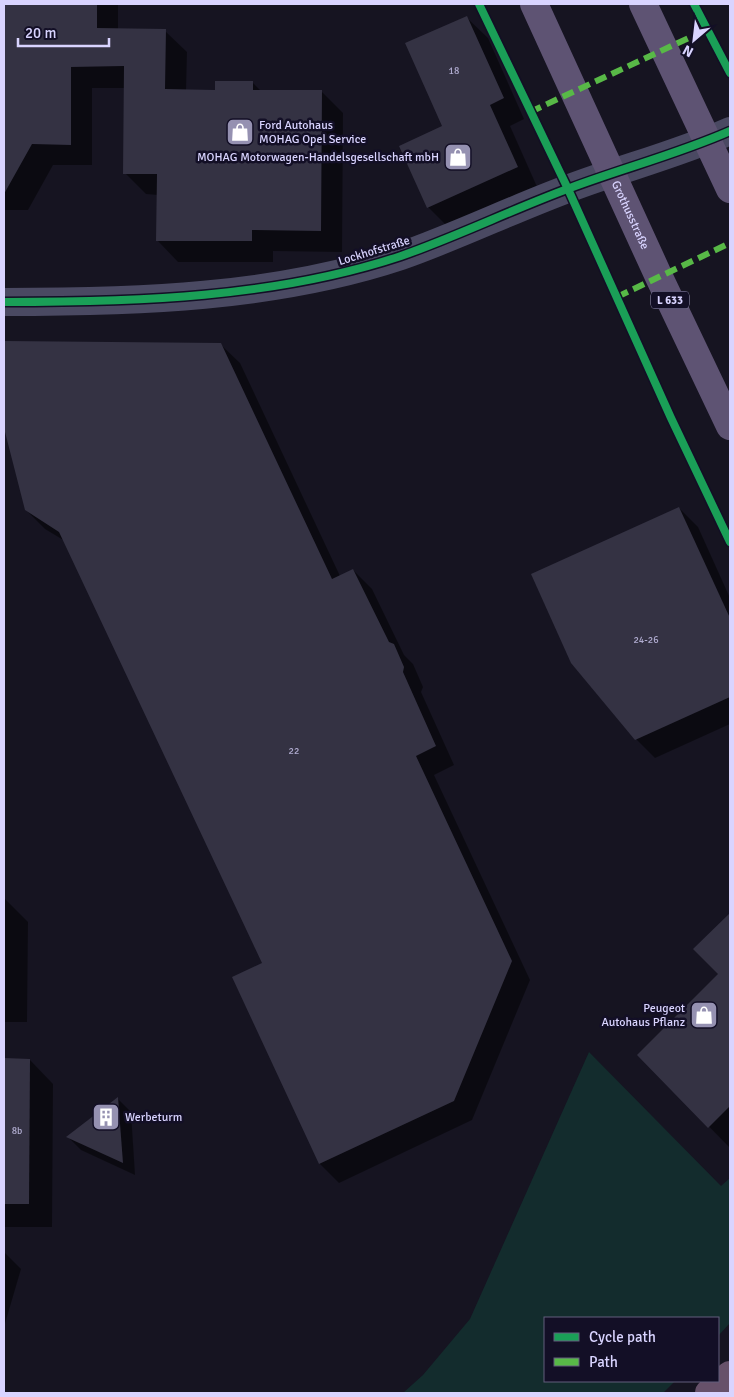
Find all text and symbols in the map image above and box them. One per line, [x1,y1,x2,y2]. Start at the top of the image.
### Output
scale bar [18,15,109,47]
north arrow [669,15,719,65]
text: 20 m [25,24,56,42]
text: N [680,41,696,61]
house number: 18 [449,65,459,77]
shop icon: Ford Autohaus MOHAG Opel Service [225,117,255,147]
place label: Ford Autohaus MOHAG Opel Service [259,118,366,147]
shop icon: MOHAG Motorwagen-Handelsgesellschaft mbH [443,142,473,172]
place label: MOHAG Motorwagen-Handelsgesellschaft mbH [197,150,439,165]
street label: Grothusstraße [608,178,653,252]
street label: Lockhofstraße [336,233,412,269]
road number: L 633 [651,292,689,308]
house number: 24-26 [633,634,659,646]
house number: 22 [289,745,299,757]
shop icon: Peugeot Autohaus Pflanz [689,1000,719,1030]
place label: Peugeot Autohaus Pflanz [601,1001,685,1030]
building icon: Werbeturm [91,1102,121,1132]
place label: Werbeturm [125,1110,182,1125]
house number: 8b [12,1125,22,1137]
legend [544,1317,719,1382]
text: Cycle path [589,1328,656,1346]
text: Path [589,1353,618,1371]

